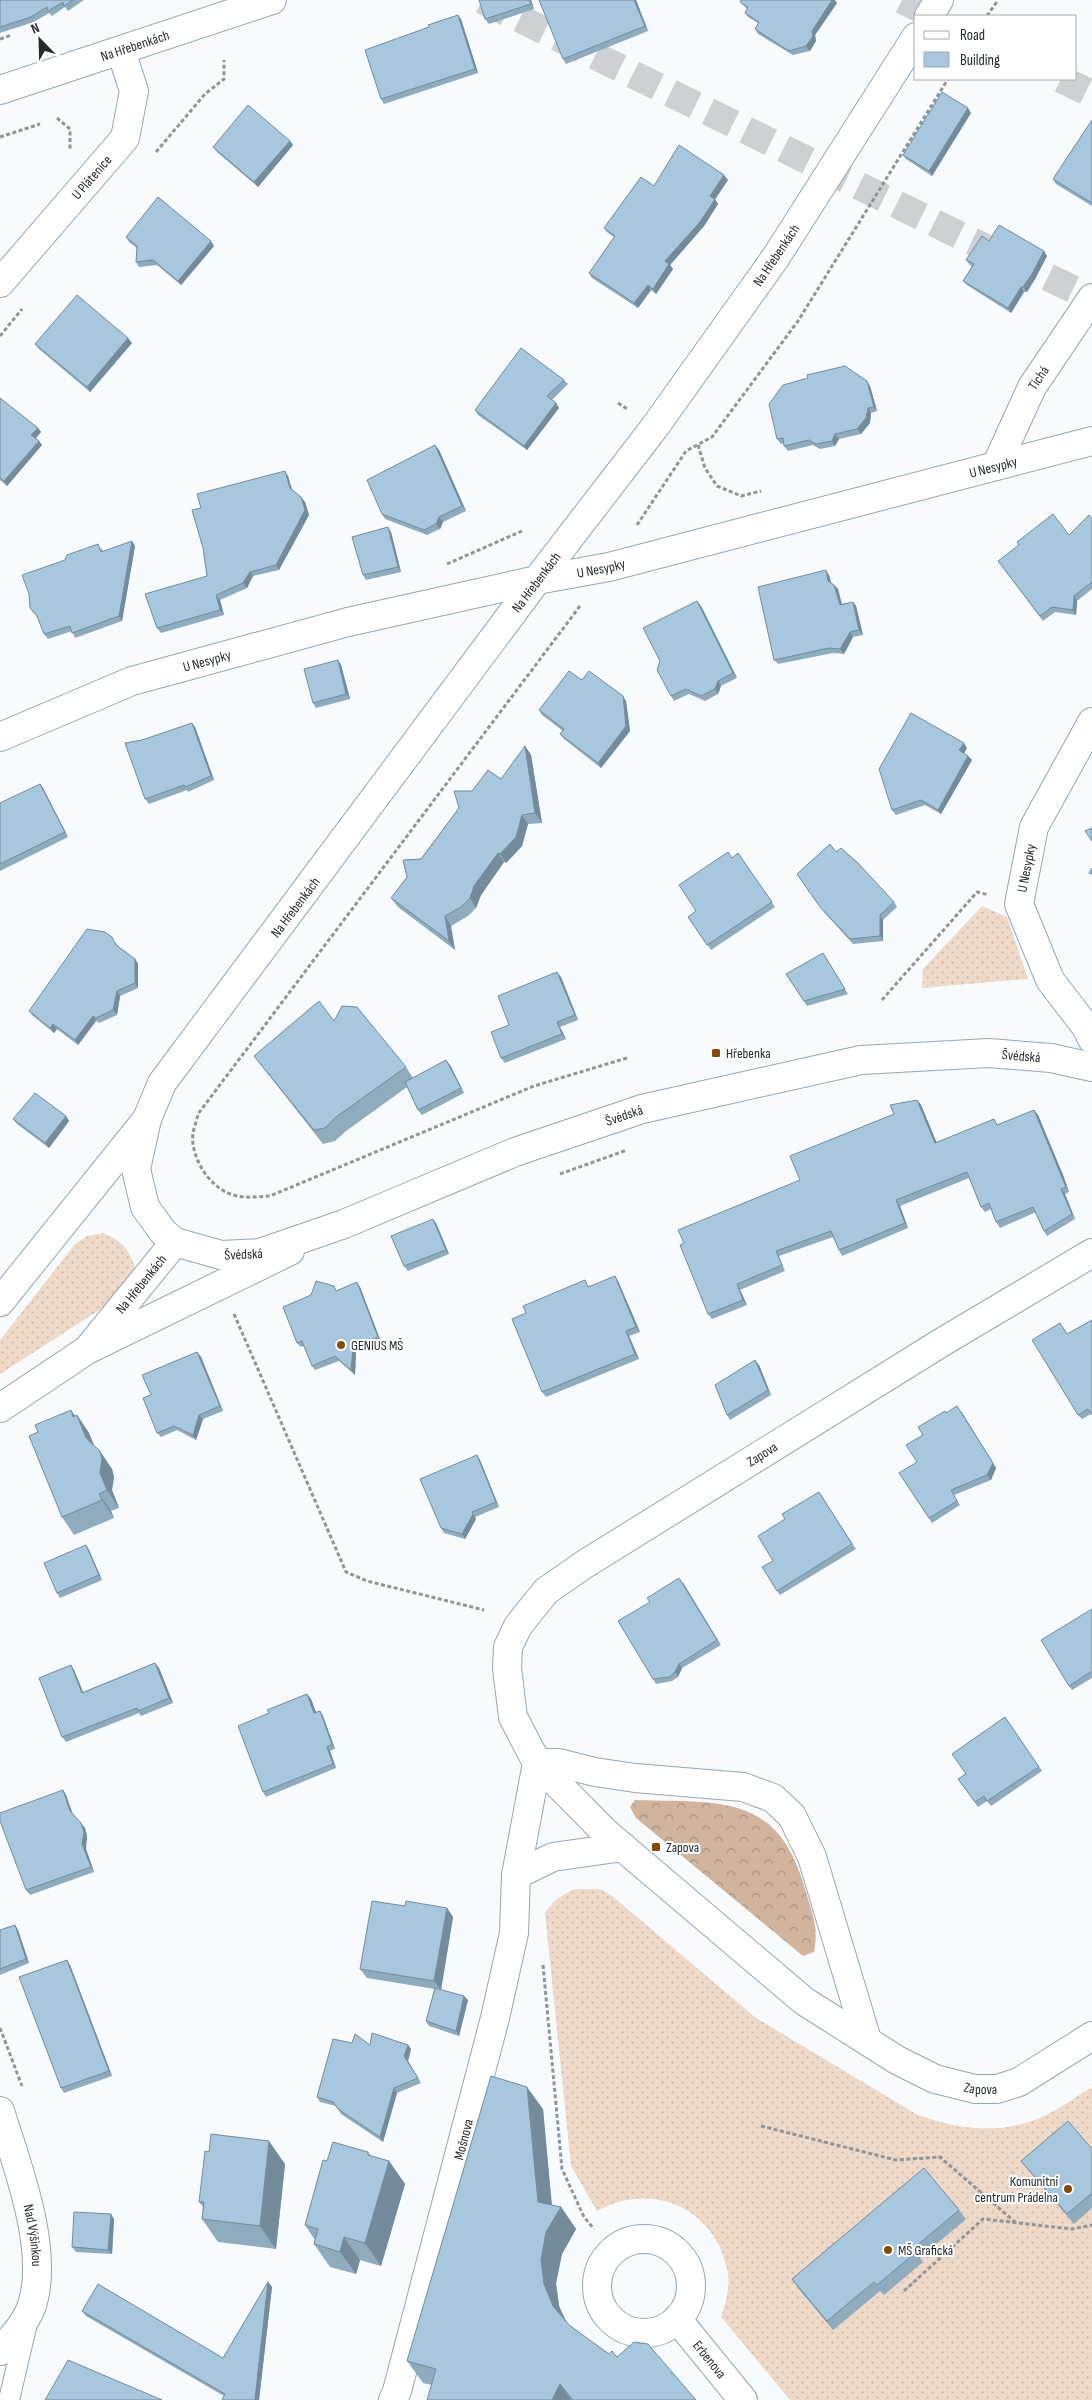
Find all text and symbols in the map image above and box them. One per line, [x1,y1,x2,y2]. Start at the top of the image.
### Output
north arrow [15,15,65,65]
legend [914,15,1077,80]
text: N [28,19,42,38]
text: Road [960,26,985,45]
street label: Na Hřebenkách [99,27,171,65]
text: Building [960,51,1000,70]
street label: U Plátenice [68,152,115,203]
street label: Na Hřebenkách [749,221,803,289]
street label: Tichá [1025,363,1053,393]
street label: U Nesypky [967,453,1020,482]
street label: Na Hřebenkách [508,549,565,616]
street label: U Nesypky [576,555,628,582]
street label: U Nesypky [181,646,233,676]
street label: U Nesypky [1013,842,1040,894]
street label: Na Hřebenkách [267,874,324,941]
place label: Hřebenka [726,1045,771,1062]
street label: Švédská [1001,1046,1041,1066]
marker: Hřebenka [710,1047,722,1059]
street label: Švédská [603,1101,645,1130]
street label: Švédská [224,1245,263,1264]
street label: Na Hřebenkách [112,1251,170,1317]
place label: GENIUS MŠ [351,1337,403,1354]
marker: GENIUS MŠ [335,1339,347,1351]
street label: Zapova [744,1438,781,1470]
place label: Zapova [666,1839,699,1856]
marker: Zapova [650,1841,662,1853]
street label: Zapova [962,2079,997,2098]
street label: Mošnova [450,2117,477,2162]
place label: Komunitní centrum Prádelna [975,2173,1058,2206]
marker: Komunitní centrum Prádelna [1062,2183,1074,2195]
street label: Nad Výšinkou [20,2203,45,2267]
place label: MŠ Grafická [898,2242,953,2259]
marker: MŠ Grafická [882,2244,894,2256]
street label: Erbenova [689,2337,730,2382]

